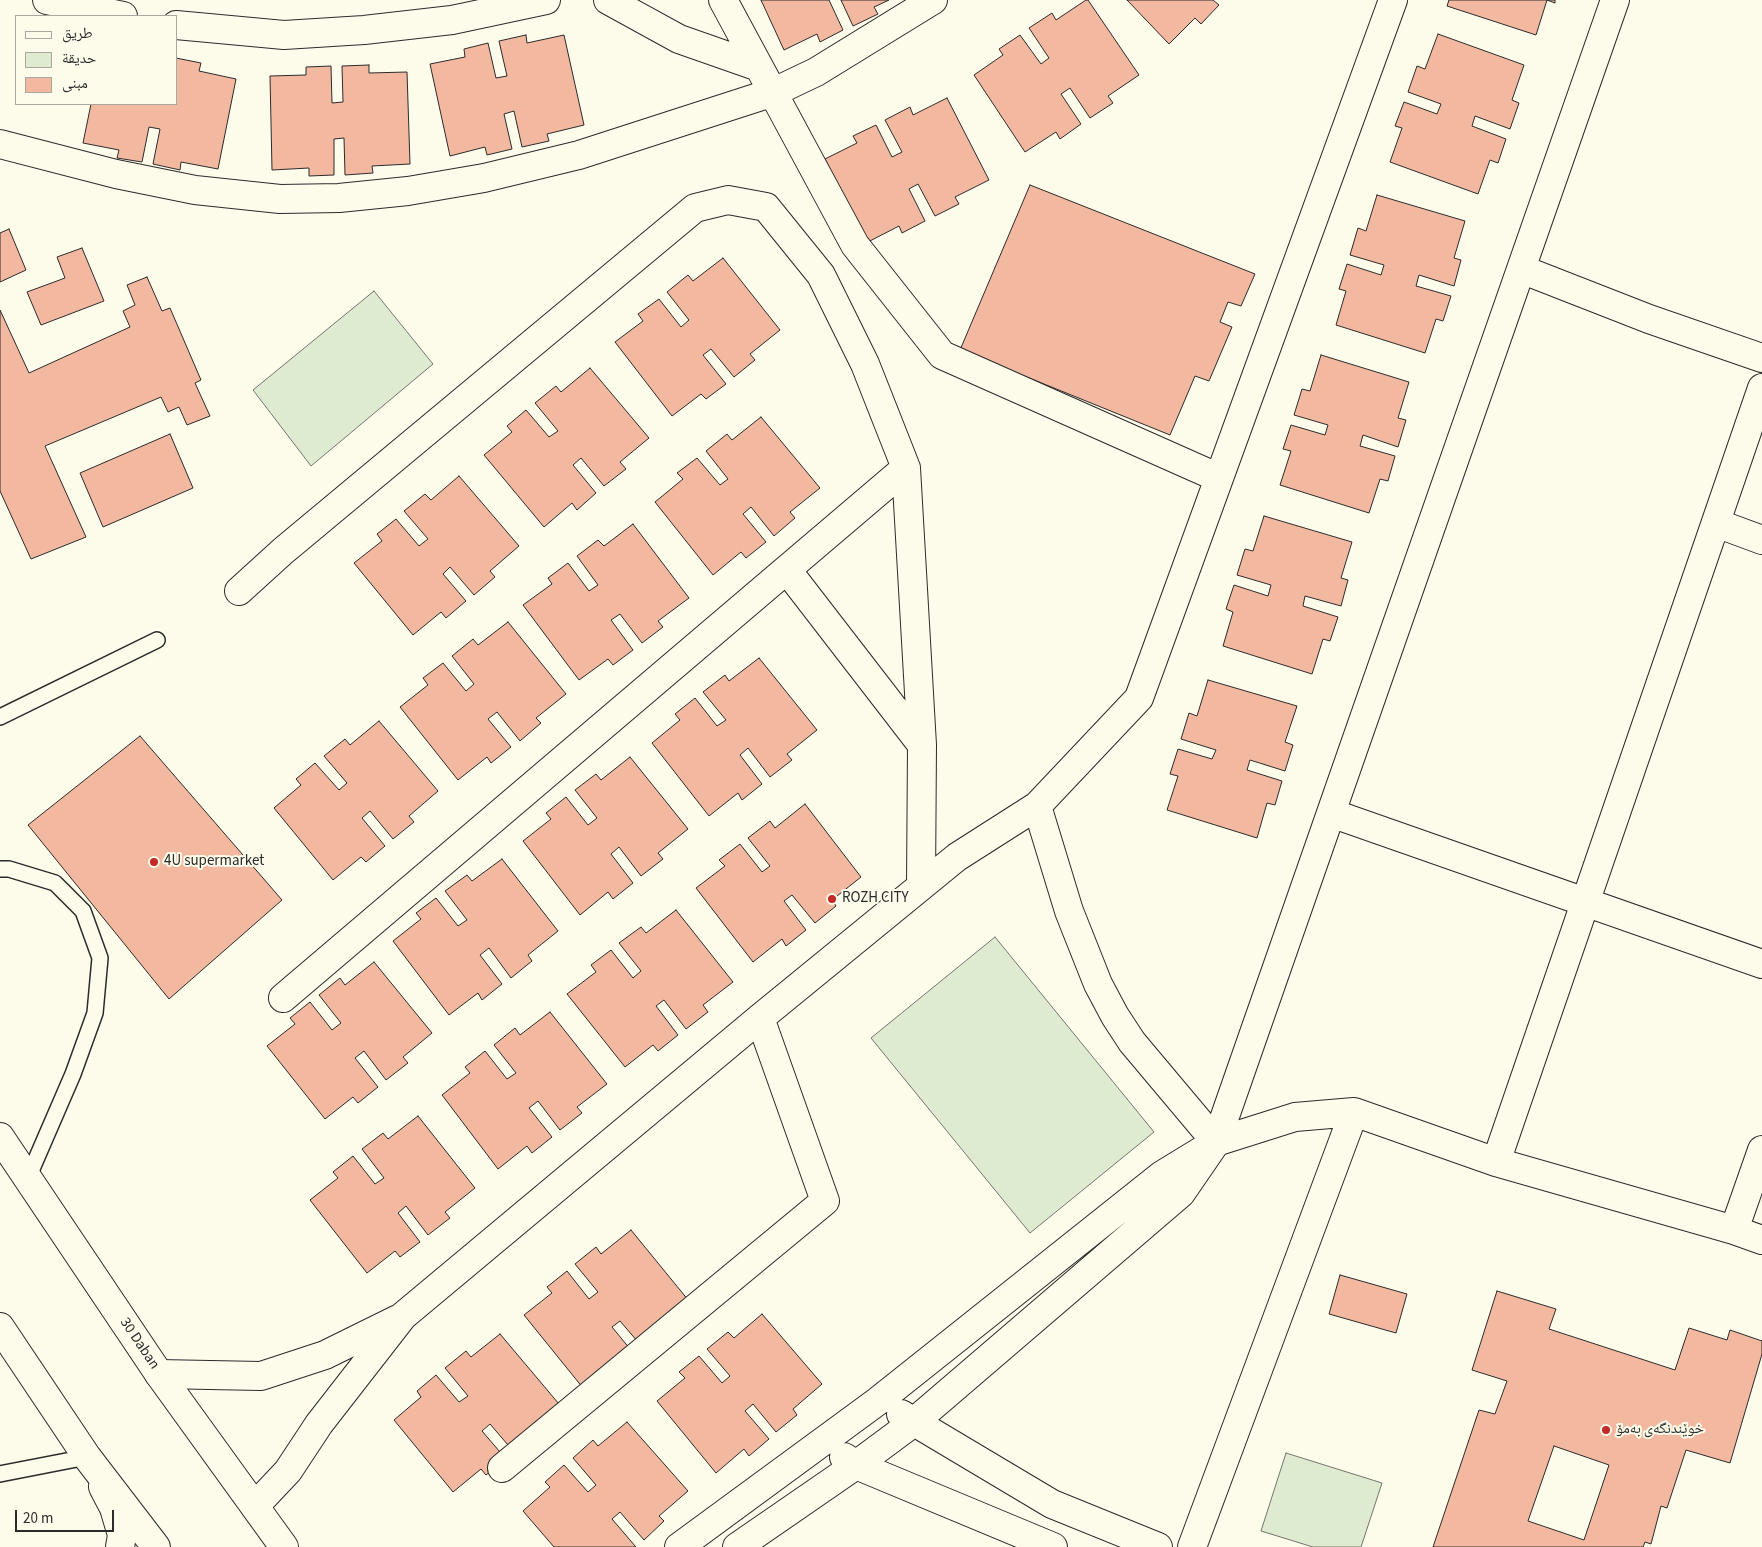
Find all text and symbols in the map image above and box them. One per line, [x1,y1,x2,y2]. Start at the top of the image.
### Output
legend [15,15,178,105]
text: طريق [62,23,93,44]
text: حديقة [62,48,96,69]
text: مبنى [62,73,88,94]
place label: 4U supermarket [164,853,264,871]
marker: 4U supermarket [148,856,160,868]
place label: ROZH CITY [842,890,909,908]
marker: ROZH CITY [826,893,838,905]
street label: 30 Daban [115,1315,163,1373]
place label: خوێندنگەی بەمۆ [1616,1421,1704,1439]
marker: خوێندنگەی بەمۆ [1600,1424,1612,1436]
scale bar [18,1500,116,1532]
text: 20 m [23,1508,53,1529]

